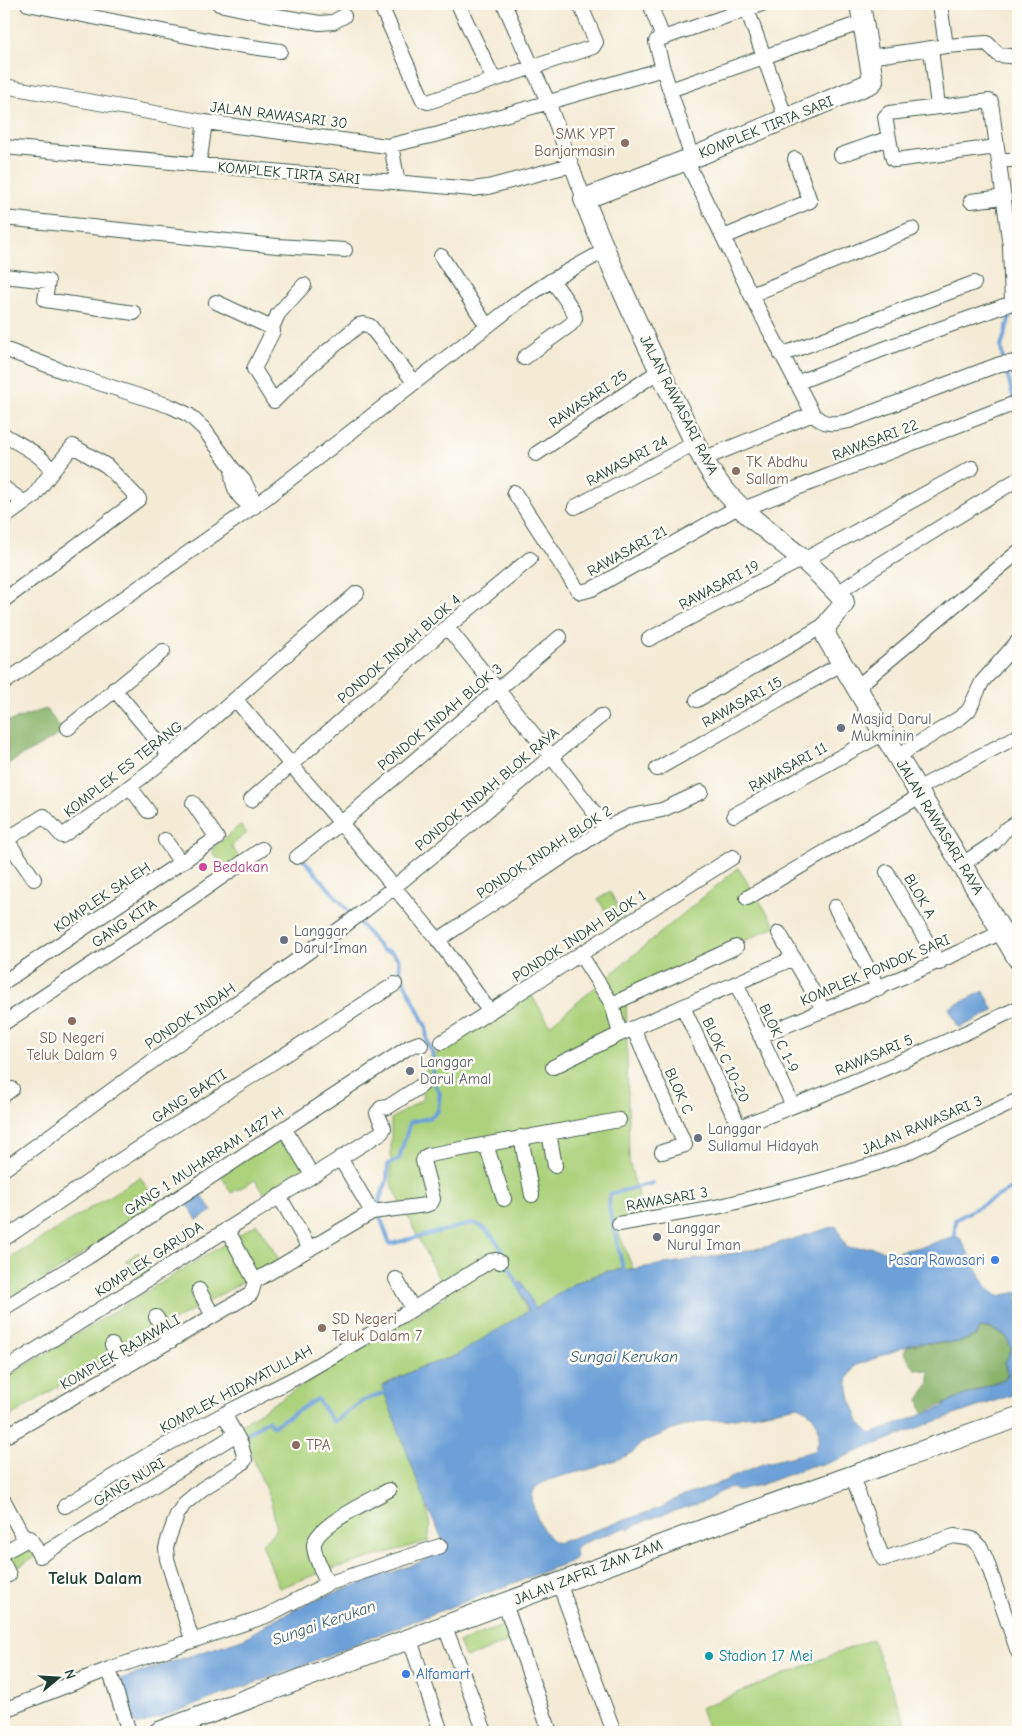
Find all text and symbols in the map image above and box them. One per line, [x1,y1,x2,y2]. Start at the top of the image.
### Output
street label: KOMPLEK TIRTA SARI [696,92,836,162]
street label: JALAN RAWASARI 30 [209,98,349,132]
place label: SMK YPT Banjarmasin [534,125,615,160]
marker: SMK YPT Banjarmasin [619,137,631,149]
street label: KOMPLEK TIRTA SARI [217,158,361,188]
street label: JALAN RAWASARI RAYA [636,332,722,478]
street label: RAWASARI 25 [545,366,631,432]
street label: RAWASARI 22 [830,415,920,465]
street label: RAWASARI 24 [583,432,671,490]
place label: TK Abdhu Sallam [746,453,808,488]
marker: TK Abdhu Sallam [730,465,742,477]
street label: RAWASARI 21 [584,522,670,580]
street label: RAWASARI 19 [676,556,762,614]
street label: PONDOK INDAH BLOK 4 [334,591,464,707]
street label: PONDOK INDAH BLOK 3 [374,660,506,774]
street label: RAWASARI 15 [699,673,785,731]
place label: Masjid Darul Mukminin [851,710,932,745]
street label: KOMPLEK ES TERANG [60,717,186,821]
marker: Masjid Darul Mukminin [835,722,847,734]
street label: PONDOK INDAH BLOK RAYA [411,723,563,855]
street label: RAWASARI 11 [746,738,830,796]
street label: JALAN RAWASARI RAYA [893,756,988,898]
street label: PONDOK INDAH BLOK 2 [473,802,615,902]
street label: KOMPLEK SALEH [50,858,154,936]
place label: Bedakan [213,858,269,876]
marker: Bedakan [197,861,209,873]
street label: BLOK A [900,871,940,922]
street label: PONDOK INDAH BLOK 1 [509,886,649,986]
street label: GANG KITA [88,895,160,951]
place label: Langgar Darul Iman [294,922,367,957]
street label: KOMPLEK PONDOK SARI [798,930,953,1010]
marker: Langgar Darul Iman [278,934,290,946]
street label: PONDOK INDAH [141,979,239,1053]
street label: BLOK C 1-9 [755,1001,803,1075]
marker: SD Negeri Teluk Dalam 9 [66,1015,78,1027]
street label: BLOK C 10-20 [698,1015,754,1105]
place label: SD Negeri Teluk Dalam 9 [27,1029,118,1064]
street label: RAWASARI 5 [832,1031,916,1079]
place label: Langgar Darul Amal [420,1053,491,1088]
street label: GANG BAKTI [148,1065,230,1127]
marker: Langgar Darul Amal [404,1065,416,1077]
street label: BLOK C [661,1065,697,1117]
street label: JALAN RAWASARI 3 [859,1092,985,1158]
street label: GANG 1 MUHARRAM 1427 H [121,1103,287,1219]
place label: Langgar Sullamul Hidayah [708,1120,819,1155]
marker: Langgar Sullamul Hidayah [692,1132,704,1144]
street label: RAWASARI 3 [625,1183,709,1215]
street label: KOMPLEK GARUDA [92,1217,207,1301]
place label: Langgar Nurul Iman [667,1219,741,1254]
marker: Langgar Nurul Iman [651,1231,663,1243]
place label: Pasar Rawasari [888,1251,985,1269]
marker: Pasar Rawasari [989,1254,1001,1266]
street label: KOMPLEK RAJAWALI [57,1310,183,1394]
place label: SD Negeri Teluk Dalam 7 [332,1310,422,1345]
marker: SD Negeri Teluk Dalam 7 [316,1322,328,1334]
street label: KOMPLEK HIDAYATULLAH [157,1341,315,1437]
water label: Sungai Kerukan [570,1348,678,1366]
place label: TPA [306,1436,331,1454]
marker: TPA [290,1439,302,1451]
street label: GANG NURI [90,1454,168,1510]
street label: JALAN ZAFRI ZAM ZAM [511,1535,665,1609]
district label: Teluk Dalam [48,1568,142,1589]
water label: Sungai Kerukan [270,1597,378,1649]
place label: Stadion 17 Mei [719,1647,813,1665]
marker: Stadion 17 Mei [703,1650,715,1662]
north arrow [32,1654,82,1704]
place label: Alfamart [416,1665,471,1683]
text: N [60,1667,79,1681]
marker: Alfamart [400,1668,412,1680]

